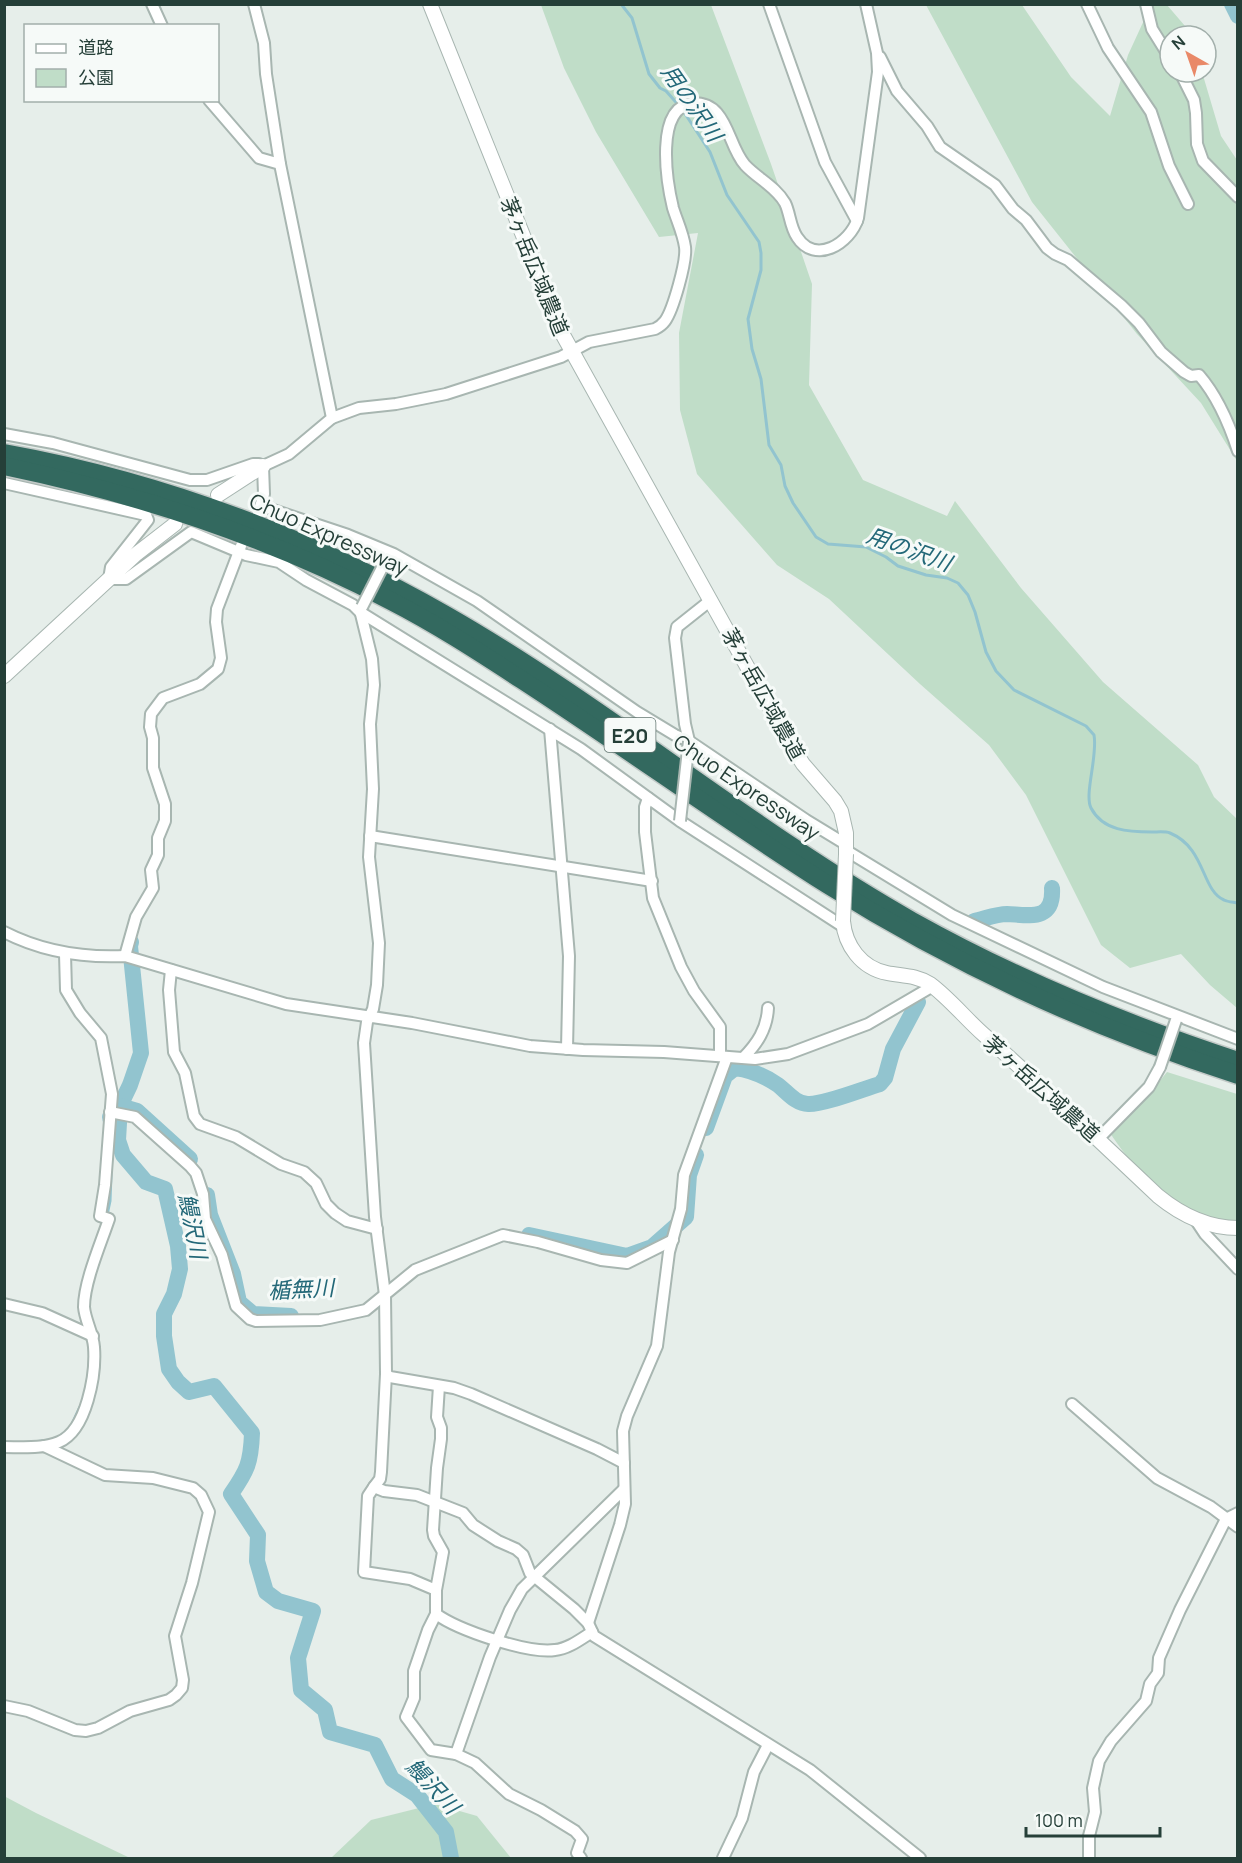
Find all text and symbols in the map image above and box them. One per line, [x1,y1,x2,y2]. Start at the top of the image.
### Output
legend [24,24,219,102]
north arrow [1158,24,1218,84]
text: N [1167,30,1190,55]
text: 道路 [78,35,114,59]
water label: 用の沢川 [654,58,731,149]
text: 公園 [78,65,114,89]
street label: 茅ヶ岳広域農道 [494,193,576,339]
street label: Chuo Expressway [245,486,413,582]
water label: 用の沢川 [863,520,957,579]
street label: 茅ヶ岳広域農道 [716,623,812,765]
road number: E20 [604,718,656,752]
street label: Chuo Expressway [668,728,826,846]
street label: 茅ヶ岳広域農道 [978,1028,1106,1148]
water label: 鰻沢川 [172,1191,214,1263]
water label: 楯無川 [267,1272,337,1306]
water label: 鰻沢川 [400,1752,468,1822]
scale bar [1026,1800,1160,1838]
text: 100 m [1035,1808,1083,1832]

